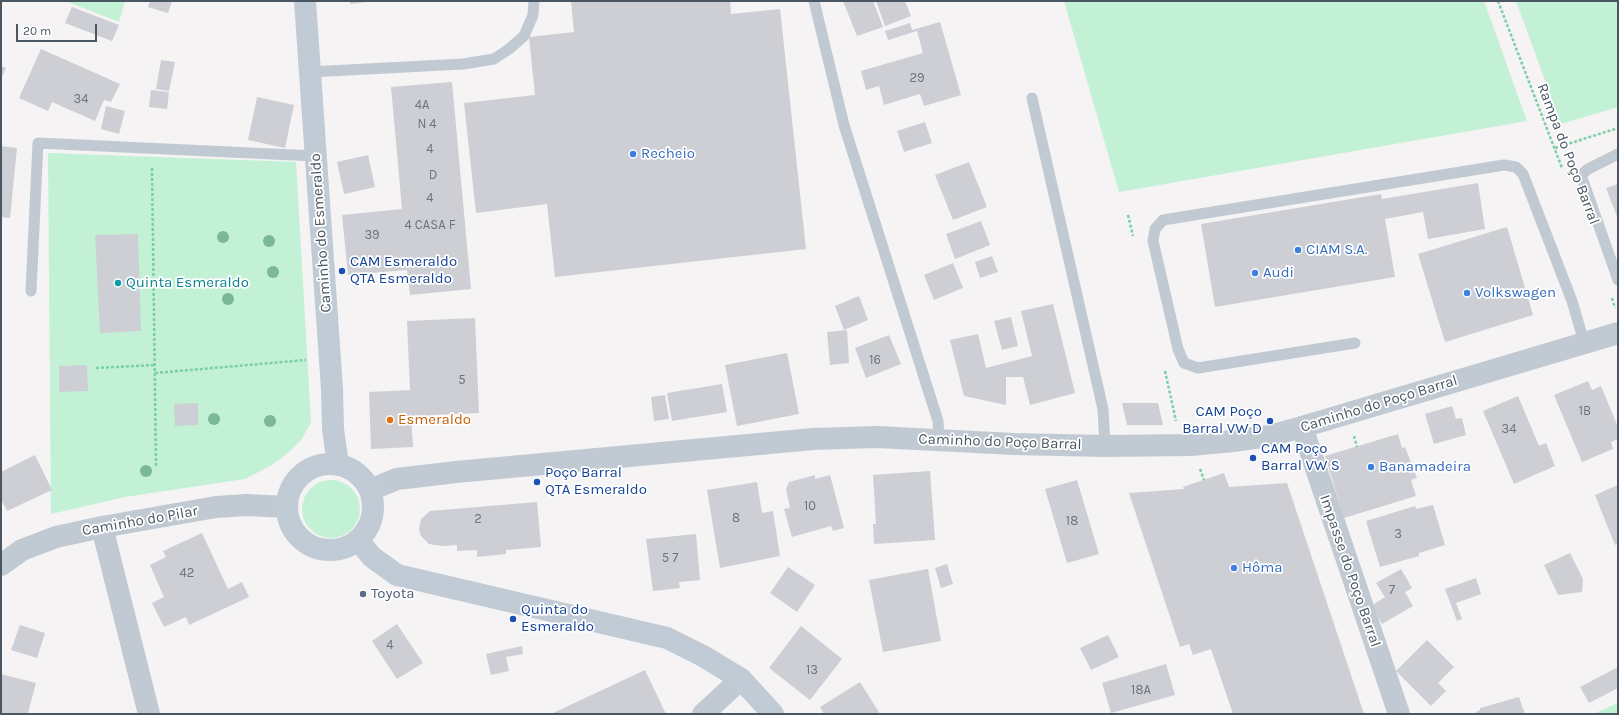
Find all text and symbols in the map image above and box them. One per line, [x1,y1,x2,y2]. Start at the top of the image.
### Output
scale bar [18,16,99,42]
text: 20 m [23,24,51,38]
house number: 29 [909,70,925,86]
street label: Rampa do Poço Barral [1533,81,1603,227]
house number: 34 [74,91,88,107]
house number: 4A [415,97,429,113]
house number: N 4 [417,116,437,132]
house number: 4 [426,141,434,157]
place label: Recheio [641,145,695,163]
marker: Recheio [628,149,638,159]
street label: Caminho do Esmeraldo [306,153,336,313]
house number: D [429,167,437,183]
house number: 4 [426,190,434,206]
house number: 4 CASA F [404,217,456,233]
house number: 39 [364,227,380,243]
place label: CIAM S.A. [1306,241,1367,259]
marker: CIAM S.A. [1293,245,1303,255]
place label: CAM Esmeraldo QTA Esmeraldo [350,253,457,288]
place label: Audi [1263,264,1294,282]
marker: CAM Esmeraldo QTA Esmeraldo [337,266,347,276]
marker: Audi [1250,268,1260,278]
place label: Quinta Esmeraldo [126,274,249,292]
marker: Quinta Esmeraldo [113,278,123,288]
place label: Volkswagen [1475,284,1556,302]
marker: Volkswagen [1462,288,1472,298]
house number: 16 [869,352,881,368]
house number: 5 [458,372,466,388]
street label: Caminho do Poço Barral [1298,372,1460,436]
place label: CAM Poço Barral VW D [1182,403,1262,438]
house number: 1B [1579,403,1591,419]
place label: Esmeraldo [398,411,471,429]
marker: Esmeraldo [385,415,395,425]
marker: CAM Poço Barral VW D [1265,416,1275,426]
house number: 34 [1502,421,1516,437]
street label: Caminho do Poço Barral [918,430,1082,454]
place label: CAM Poço Barral VW S [1261,440,1340,475]
marker: CAM Poço Barral VW S [1248,453,1258,463]
place label: Banamadeira [1379,458,1471,476]
marker: Banamadeira [1366,462,1376,472]
place label: Poço Barral QTA Esmeraldo [545,464,647,499]
marker: Poço Barral QTA Esmeraldo [532,477,542,487]
street label: Impasse do Poço Barral [1315,493,1385,649]
house number: 10 [804,498,816,514]
street label: Caminho do Pilar [81,502,199,540]
house number: 8 [732,510,740,526]
house number: 2 [474,511,482,527]
house number: 18 [1066,513,1078,529]
house number: 3 [1394,526,1402,542]
house number: 5 7 [662,550,678,566]
place label: Hôma [1242,559,1283,577]
marker: Hôma [1229,563,1239,573]
house number: 42 [180,565,194,581]
house number: 7 [1389,582,1395,598]
place label: Toyota [371,585,415,603]
marker: Toyota [358,589,368,599]
place label: Quinta do Esmeraldo [521,601,594,636]
marker: Quinta do Esmeraldo [508,614,518,624]
house number: 4 [386,637,394,653]
house number: 13 [806,662,818,678]
house number: 18A [1131,682,1151,698]

